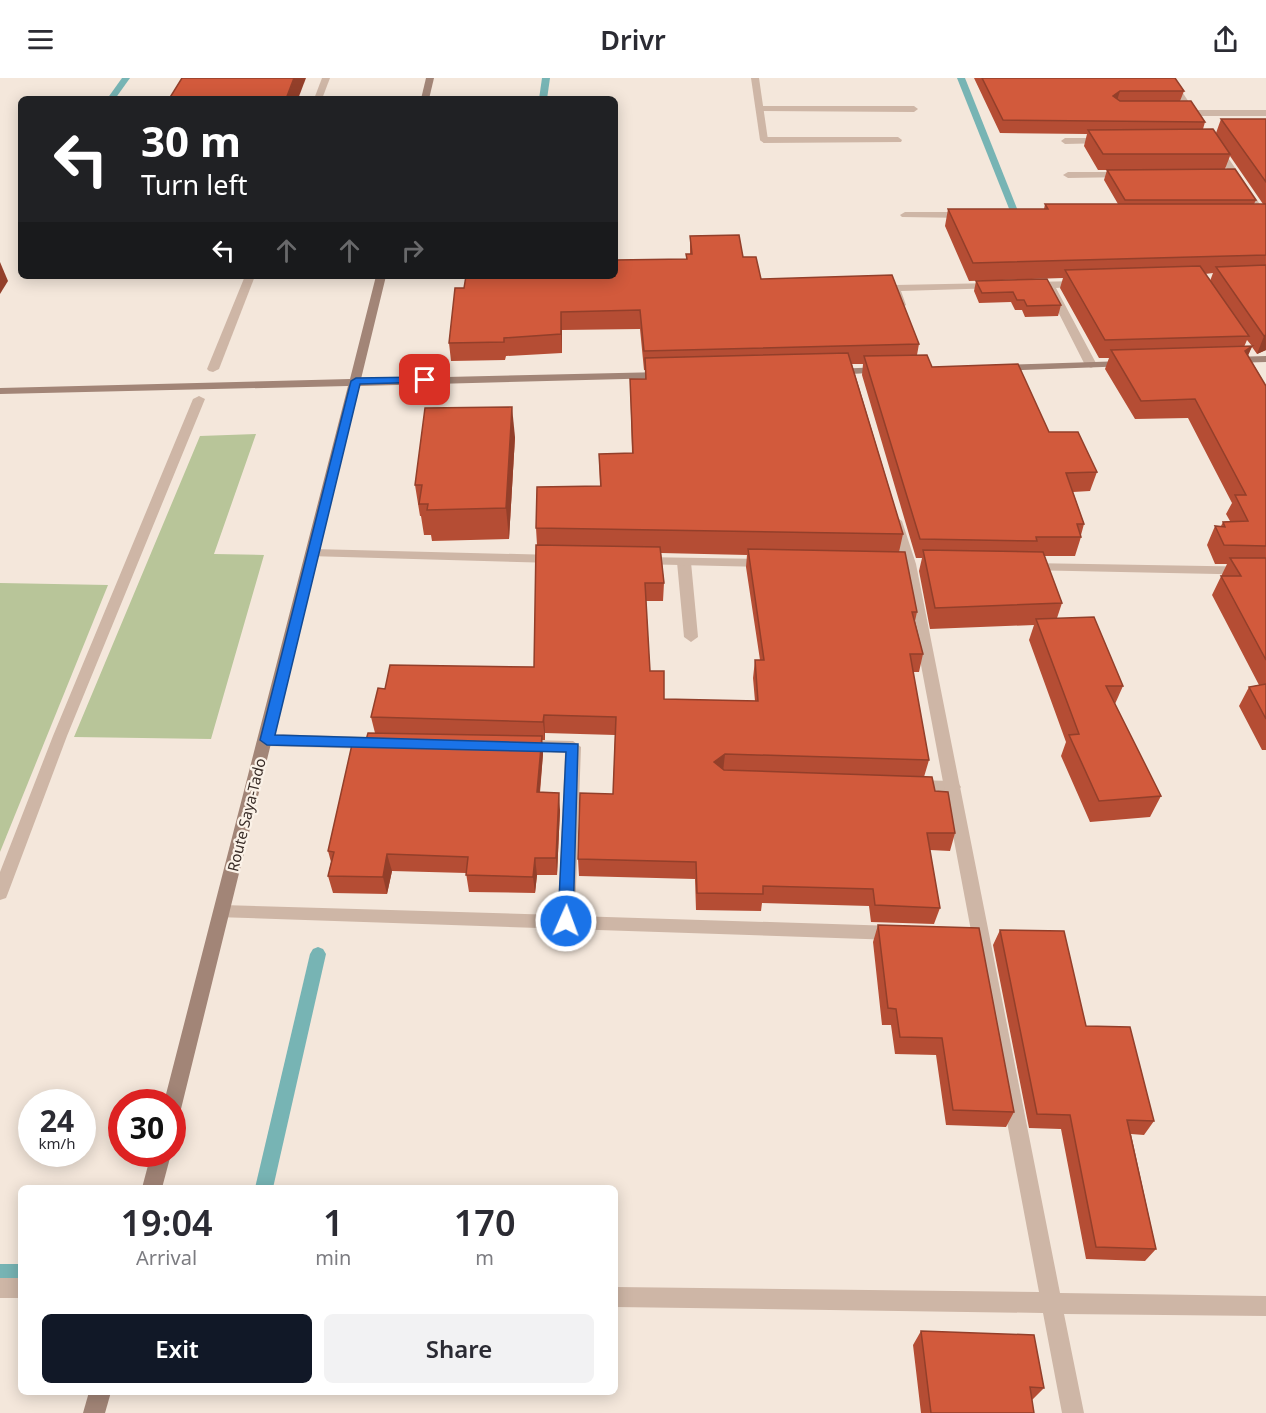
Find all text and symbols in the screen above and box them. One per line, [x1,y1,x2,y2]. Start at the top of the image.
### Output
text: Drivr [600,21,666,58]
icon: menu [24,23,57,56]
icon: share [1209,23,1242,56]
text: 30 m [141,112,241,169]
icon: left [42,120,120,198]
text: Turn left [141,166,247,203]
icon: left [207,234,240,267]
icon: ahead [270,234,303,267]
icon: ahead [333,234,366,267]
icon: right [396,234,429,267]
pin [399,354,450,405]
icon: arrive [408,363,441,396]
street label: Route Saya-Tado [222,756,270,874]
position arrow [534,889,598,953]
speed limit sign: 30 [108,1089,186,1167]
text: 24 [40,1100,74,1141]
text: km/h [39,1133,75,1153]
text: 19:04 [120,1198,213,1247]
text: 1 [323,1198,344,1247]
text: 170 [454,1198,516,1247]
text: Arrival [136,1244,197,1271]
text: min [315,1244,351,1271]
text: m [475,1244,494,1271]
button: Exit [42,1314,312,1383]
button: Share [324,1314,594,1383]

